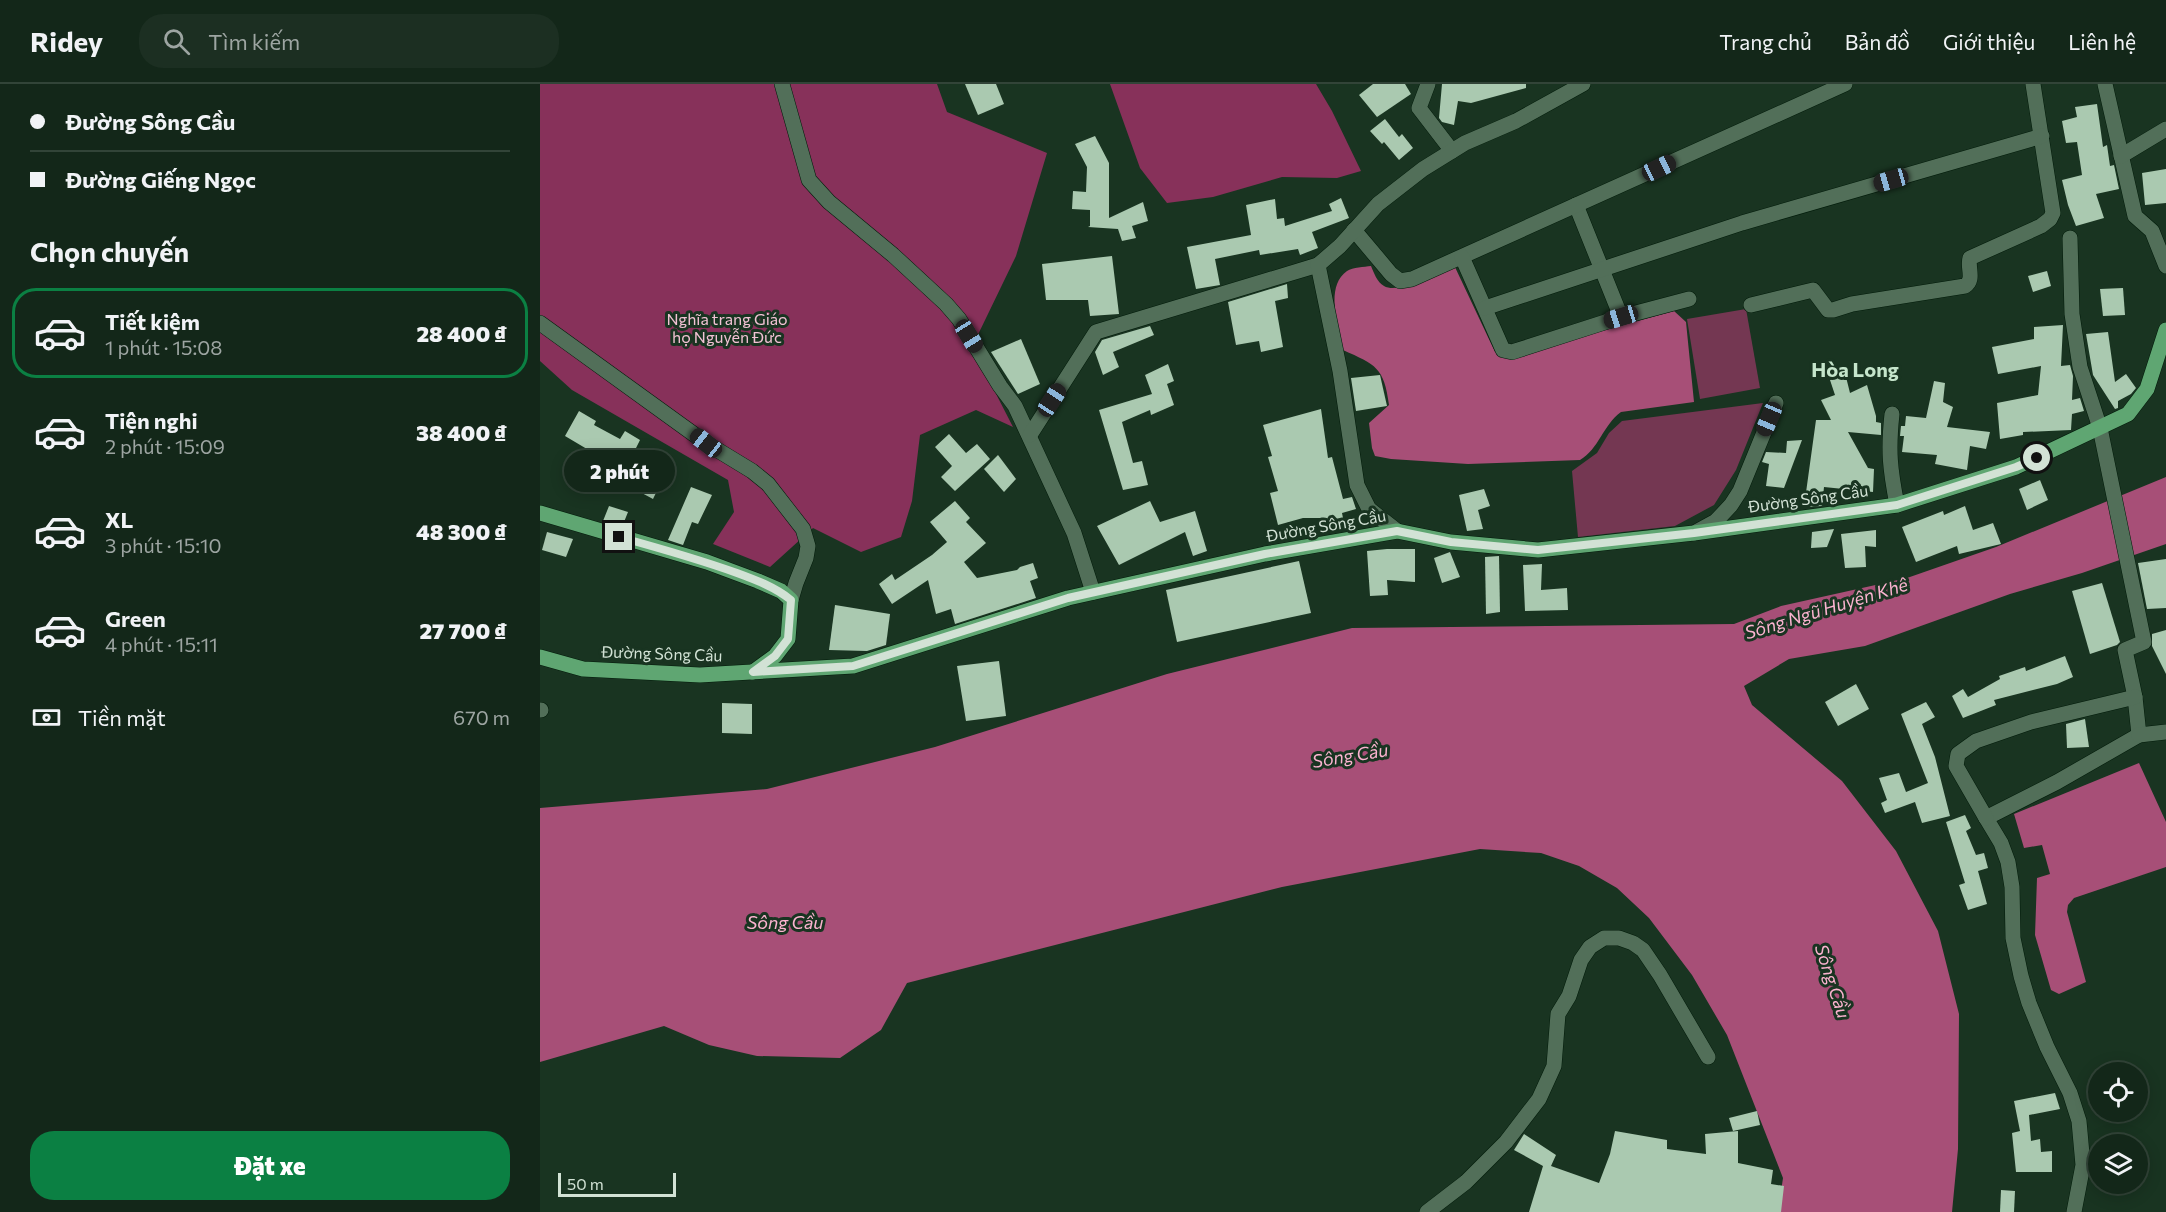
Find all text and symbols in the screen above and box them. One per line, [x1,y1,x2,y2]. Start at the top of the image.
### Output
search box [139,14,559,68]
text: Ridey [30,24,103,58]
icon: search [160,25,193,58]
text: Tìm kiếm [208,28,300,55]
text: Trang chủ [1719,29,1812,54]
text: Bản đồ [1845,29,1910,54]
text: Giới thiệu [1943,29,2035,54]
text: Liên hệ [2068,29,2136,54]
text: Đường Sông Cầu [66,108,235,135]
car [1639,152,1679,184]
text: Đường Giếng Ngọc [66,166,256,193]
car [1871,166,1911,194]
text: Chọn chuyến [30,235,189,268]
car [1601,303,1641,331]
icon: car [33,306,87,360]
text: Tiết kiệm [105,308,200,335]
park label: Nghĩa trang Giáo họ Nguyễn Đức [666,309,788,346]
car [952,316,986,356]
text: 28 400 ₫ [416,320,507,347]
text: 1 phút · 15:08 [105,335,222,359]
district label: Hòa Long [1811,357,1899,381]
car [1035,380,1069,420]
car [1754,399,1784,439]
icon: car [33,405,87,459]
text: Tiện nghi [105,407,198,434]
text: 38 400 ₫ [416,419,507,446]
car [686,425,726,461]
text: 2 phút · 15:09 [105,434,225,458]
route start [2023,444,2050,471]
callout: 2 phút [563,450,674,492]
text: 2 phút [590,459,649,483]
street label: Đường Sông Cầu [1746,480,1869,516]
icon: car [33,504,87,558]
street label: Đường Sông Cầu [1264,505,1387,545]
text: XL [105,506,133,533]
text: 48 300 ₫ [416,518,507,545]
route end [605,523,632,550]
text: 3 phút · 15:10 [105,533,222,557]
water label: Sông Ngũ Huyện Khê [1742,573,1911,643]
icon: car [33,603,87,657]
text: Green [105,605,166,632]
text: 27 700 ₫ [419,617,507,644]
text: 4 phút · 15:11 [105,632,218,656]
street label: Đường Sông Cầu [600,641,723,665]
icon: cash [30,701,63,734]
text: Tiền mặt [78,704,166,731]
text: 670 m [453,705,510,729]
water label: Sông Cầu [1310,738,1390,772]
water label: Sông Cầu [747,911,823,933]
water label: Sông Cầu [1811,941,1855,1021]
map controls [2088,1062,2148,1194]
button: locate [2088,1062,2148,1122]
button: Đặt xe [30,1131,510,1200]
button: layers [2088,1134,2148,1194]
scale bar [558,1170,676,1198]
text: 50 m [567,1174,604,1193]

